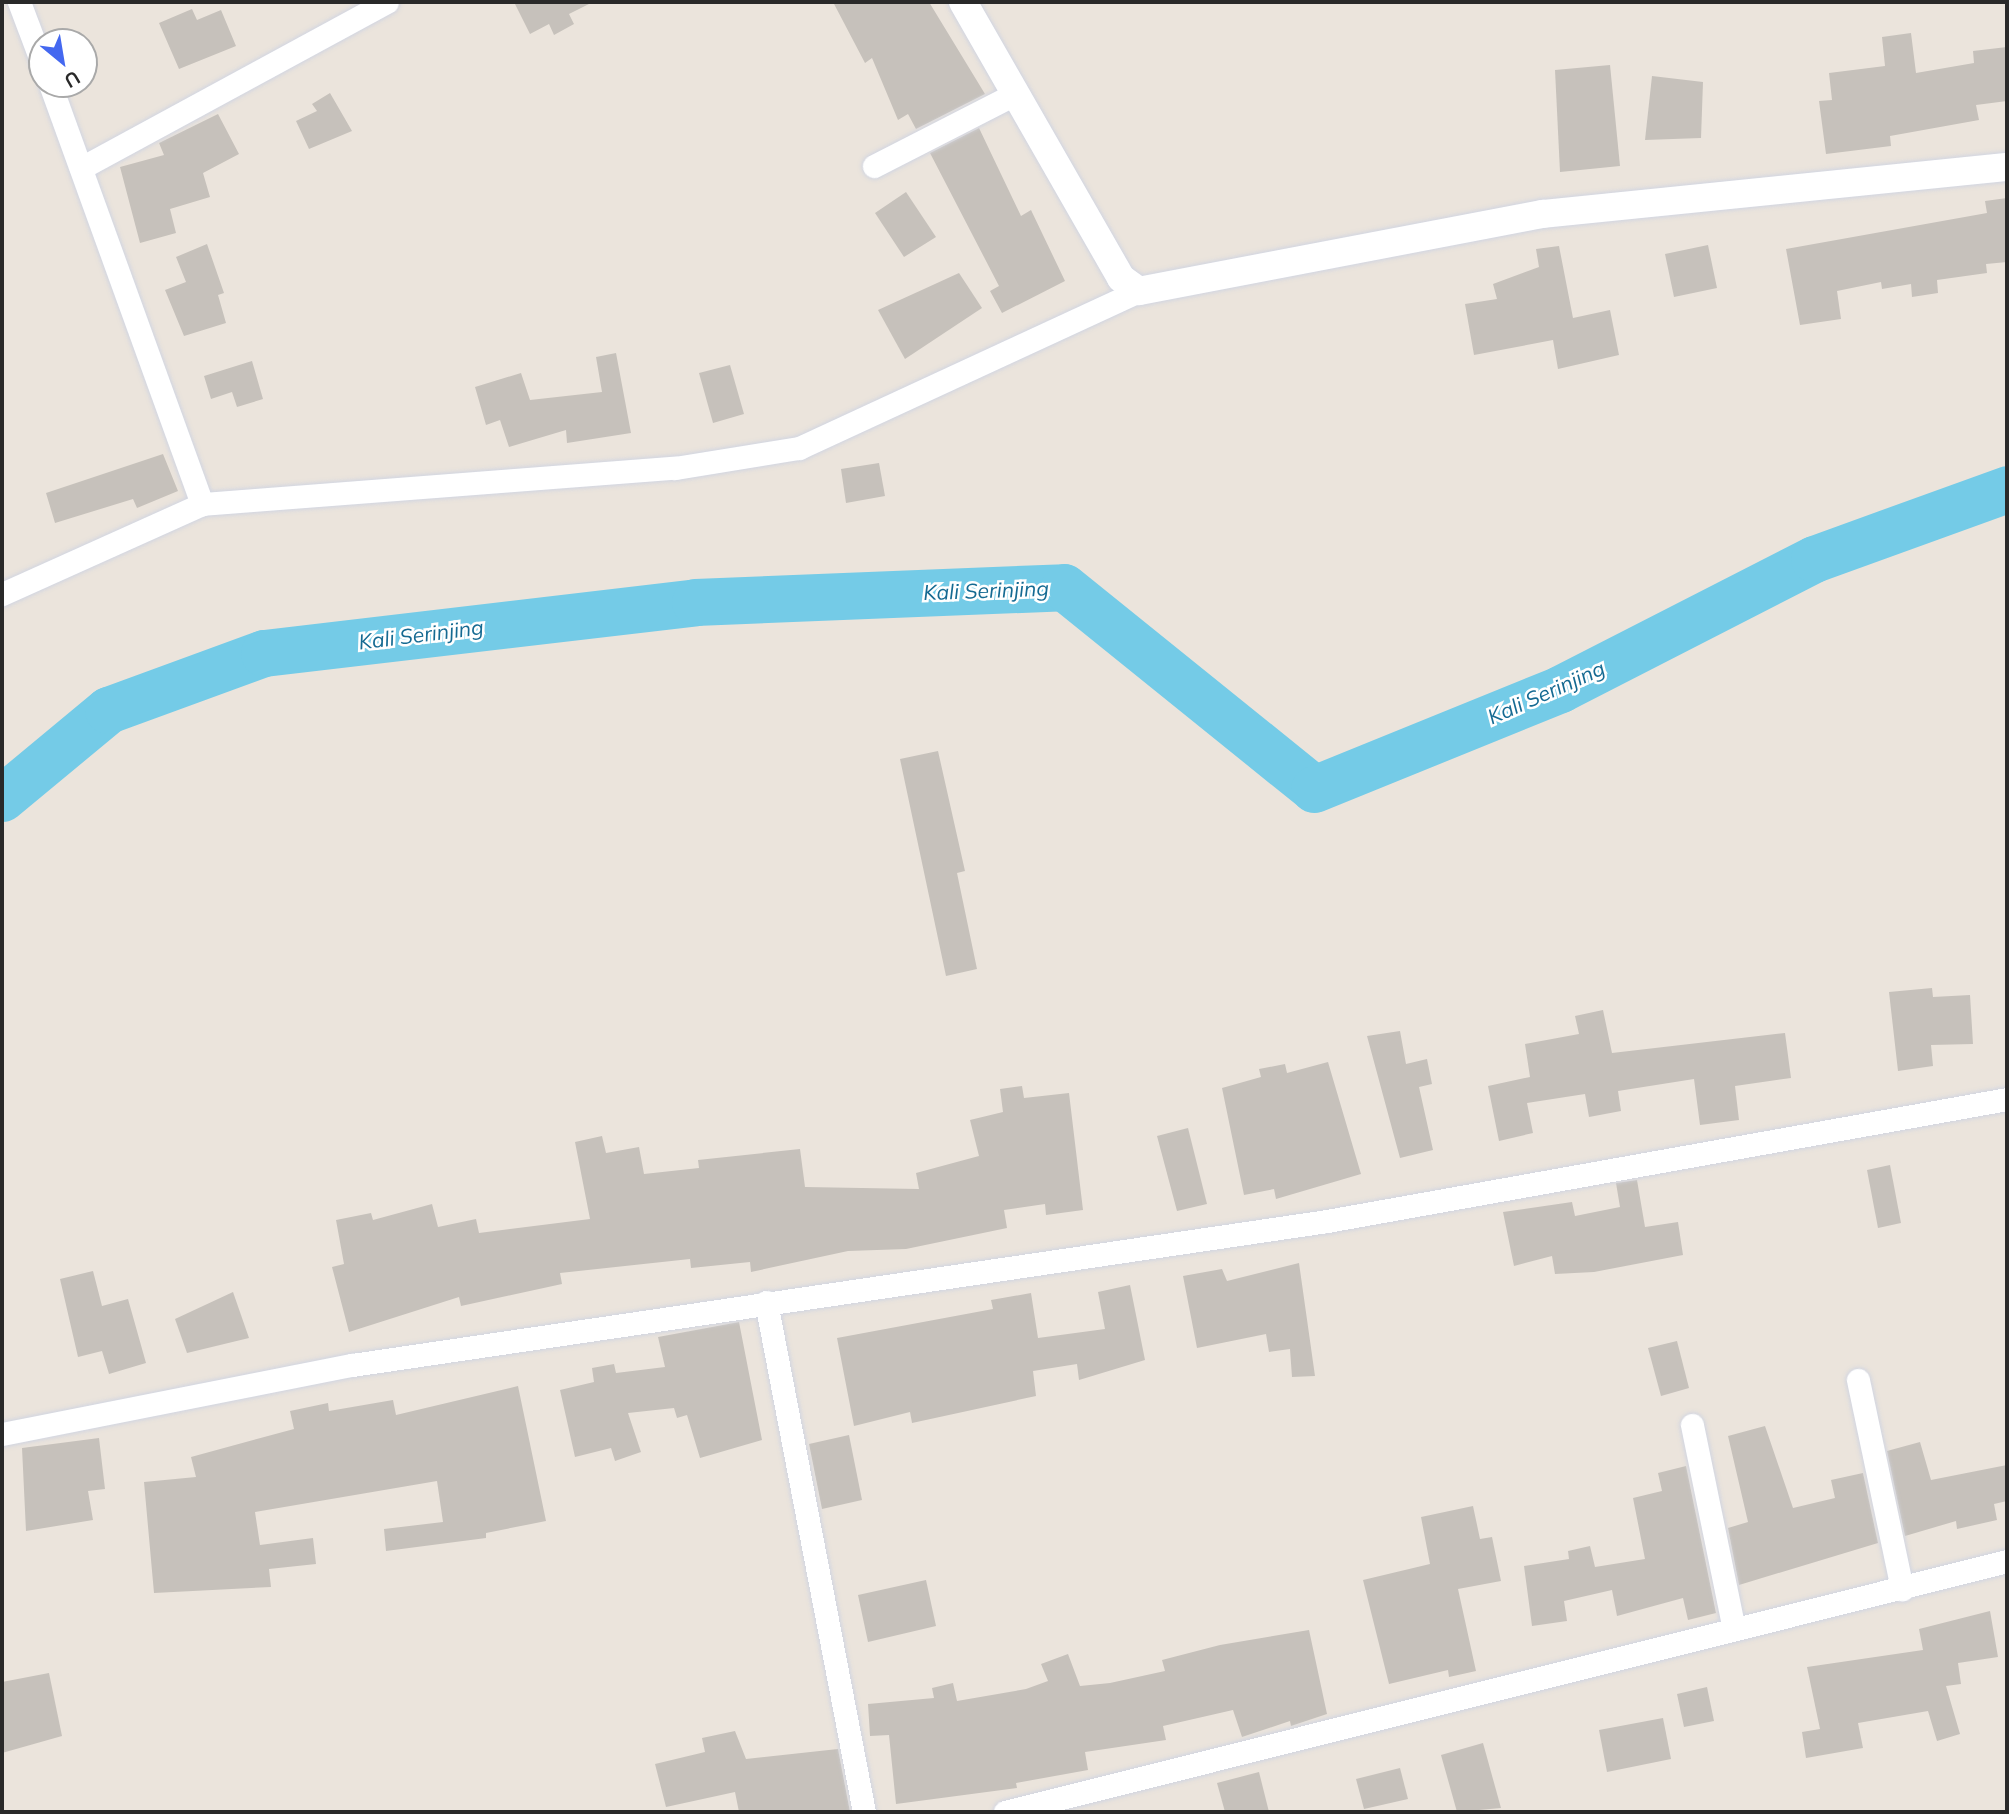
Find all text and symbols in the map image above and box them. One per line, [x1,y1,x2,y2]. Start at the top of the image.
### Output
north arrow [28,28,98,98]
text: U [60,66,85,93]
water label: Kali Serinjing [923,575,1049,605]
water label: Kali Serinjing [357,614,485,654]
water label: Kali Serinjing [1483,655,1609,729]

